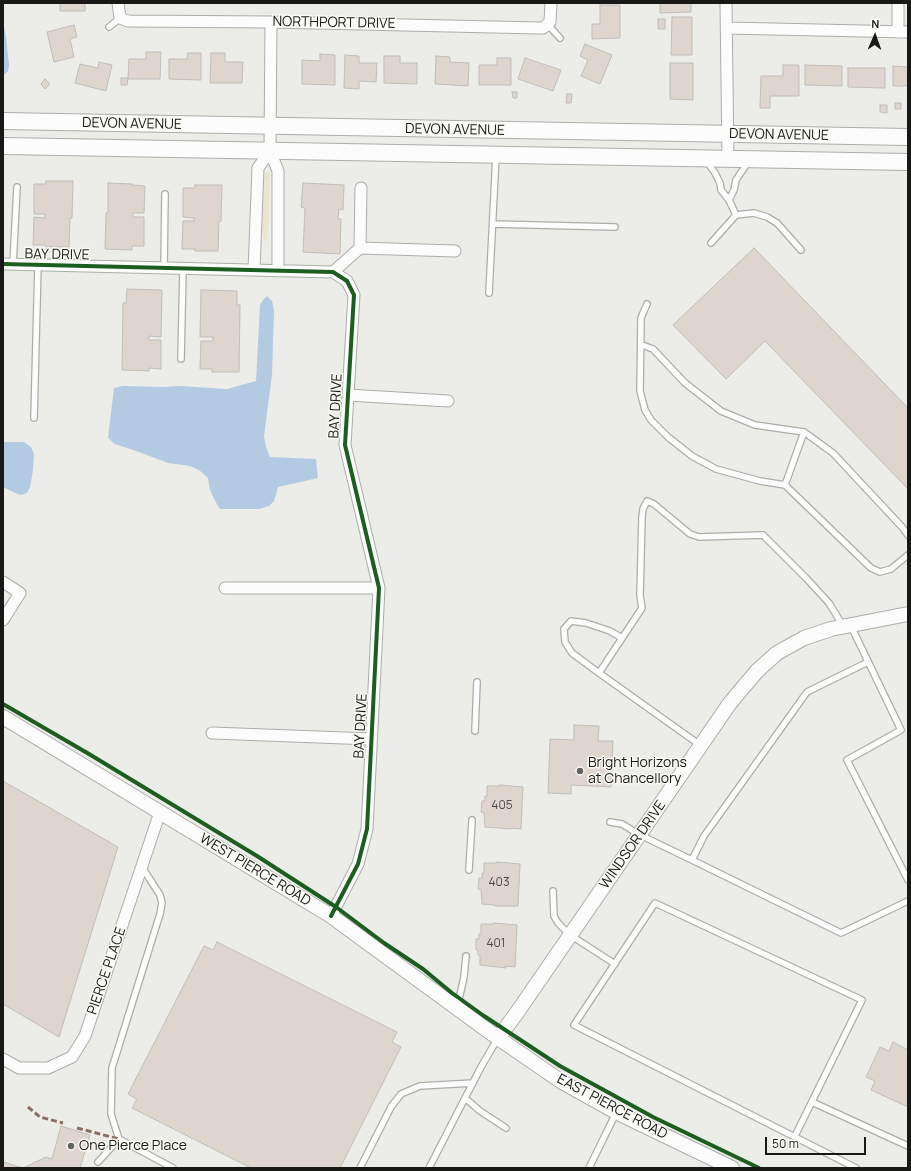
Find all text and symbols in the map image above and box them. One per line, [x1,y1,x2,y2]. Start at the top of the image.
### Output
street label: NORTHPORT DRIVE [272,14,396,32]
north arrow [855,16,895,56]
text: N [871,16,880,31]
street label: DEVON AVENUE [82,115,182,133]
street label: DEVON AVENUE [405,121,505,139]
street label: DEVON AVENUE [729,126,829,144]
street label: BAY DRIVE [24,246,90,264]
street label: BAY DRIVE [326,373,346,439]
street label: BAY DRIVE [351,693,371,759]
place label: Bright Horizons at Chancellory [588,755,687,788]
marker: Bright Horizons at Chancellory [575,766,585,776]
street label: WINDSOR DRIVE [596,798,670,892]
house number: 405 [491,799,513,813]
street label: WEST PIERCE ROAD [196,830,314,910]
house number: 403 [488,876,510,890]
street label: PIERCE PLACE [84,925,130,1017]
house number: 401 [486,937,506,951]
street label: EAST PIERCE ROAD [554,1071,670,1143]
scale bar [767,1129,868,1155]
text: 50 m [772,1135,799,1152]
place label: One Pierce Place [79,1138,187,1154]
marker: One Pierce Place [66,1141,76,1151]

